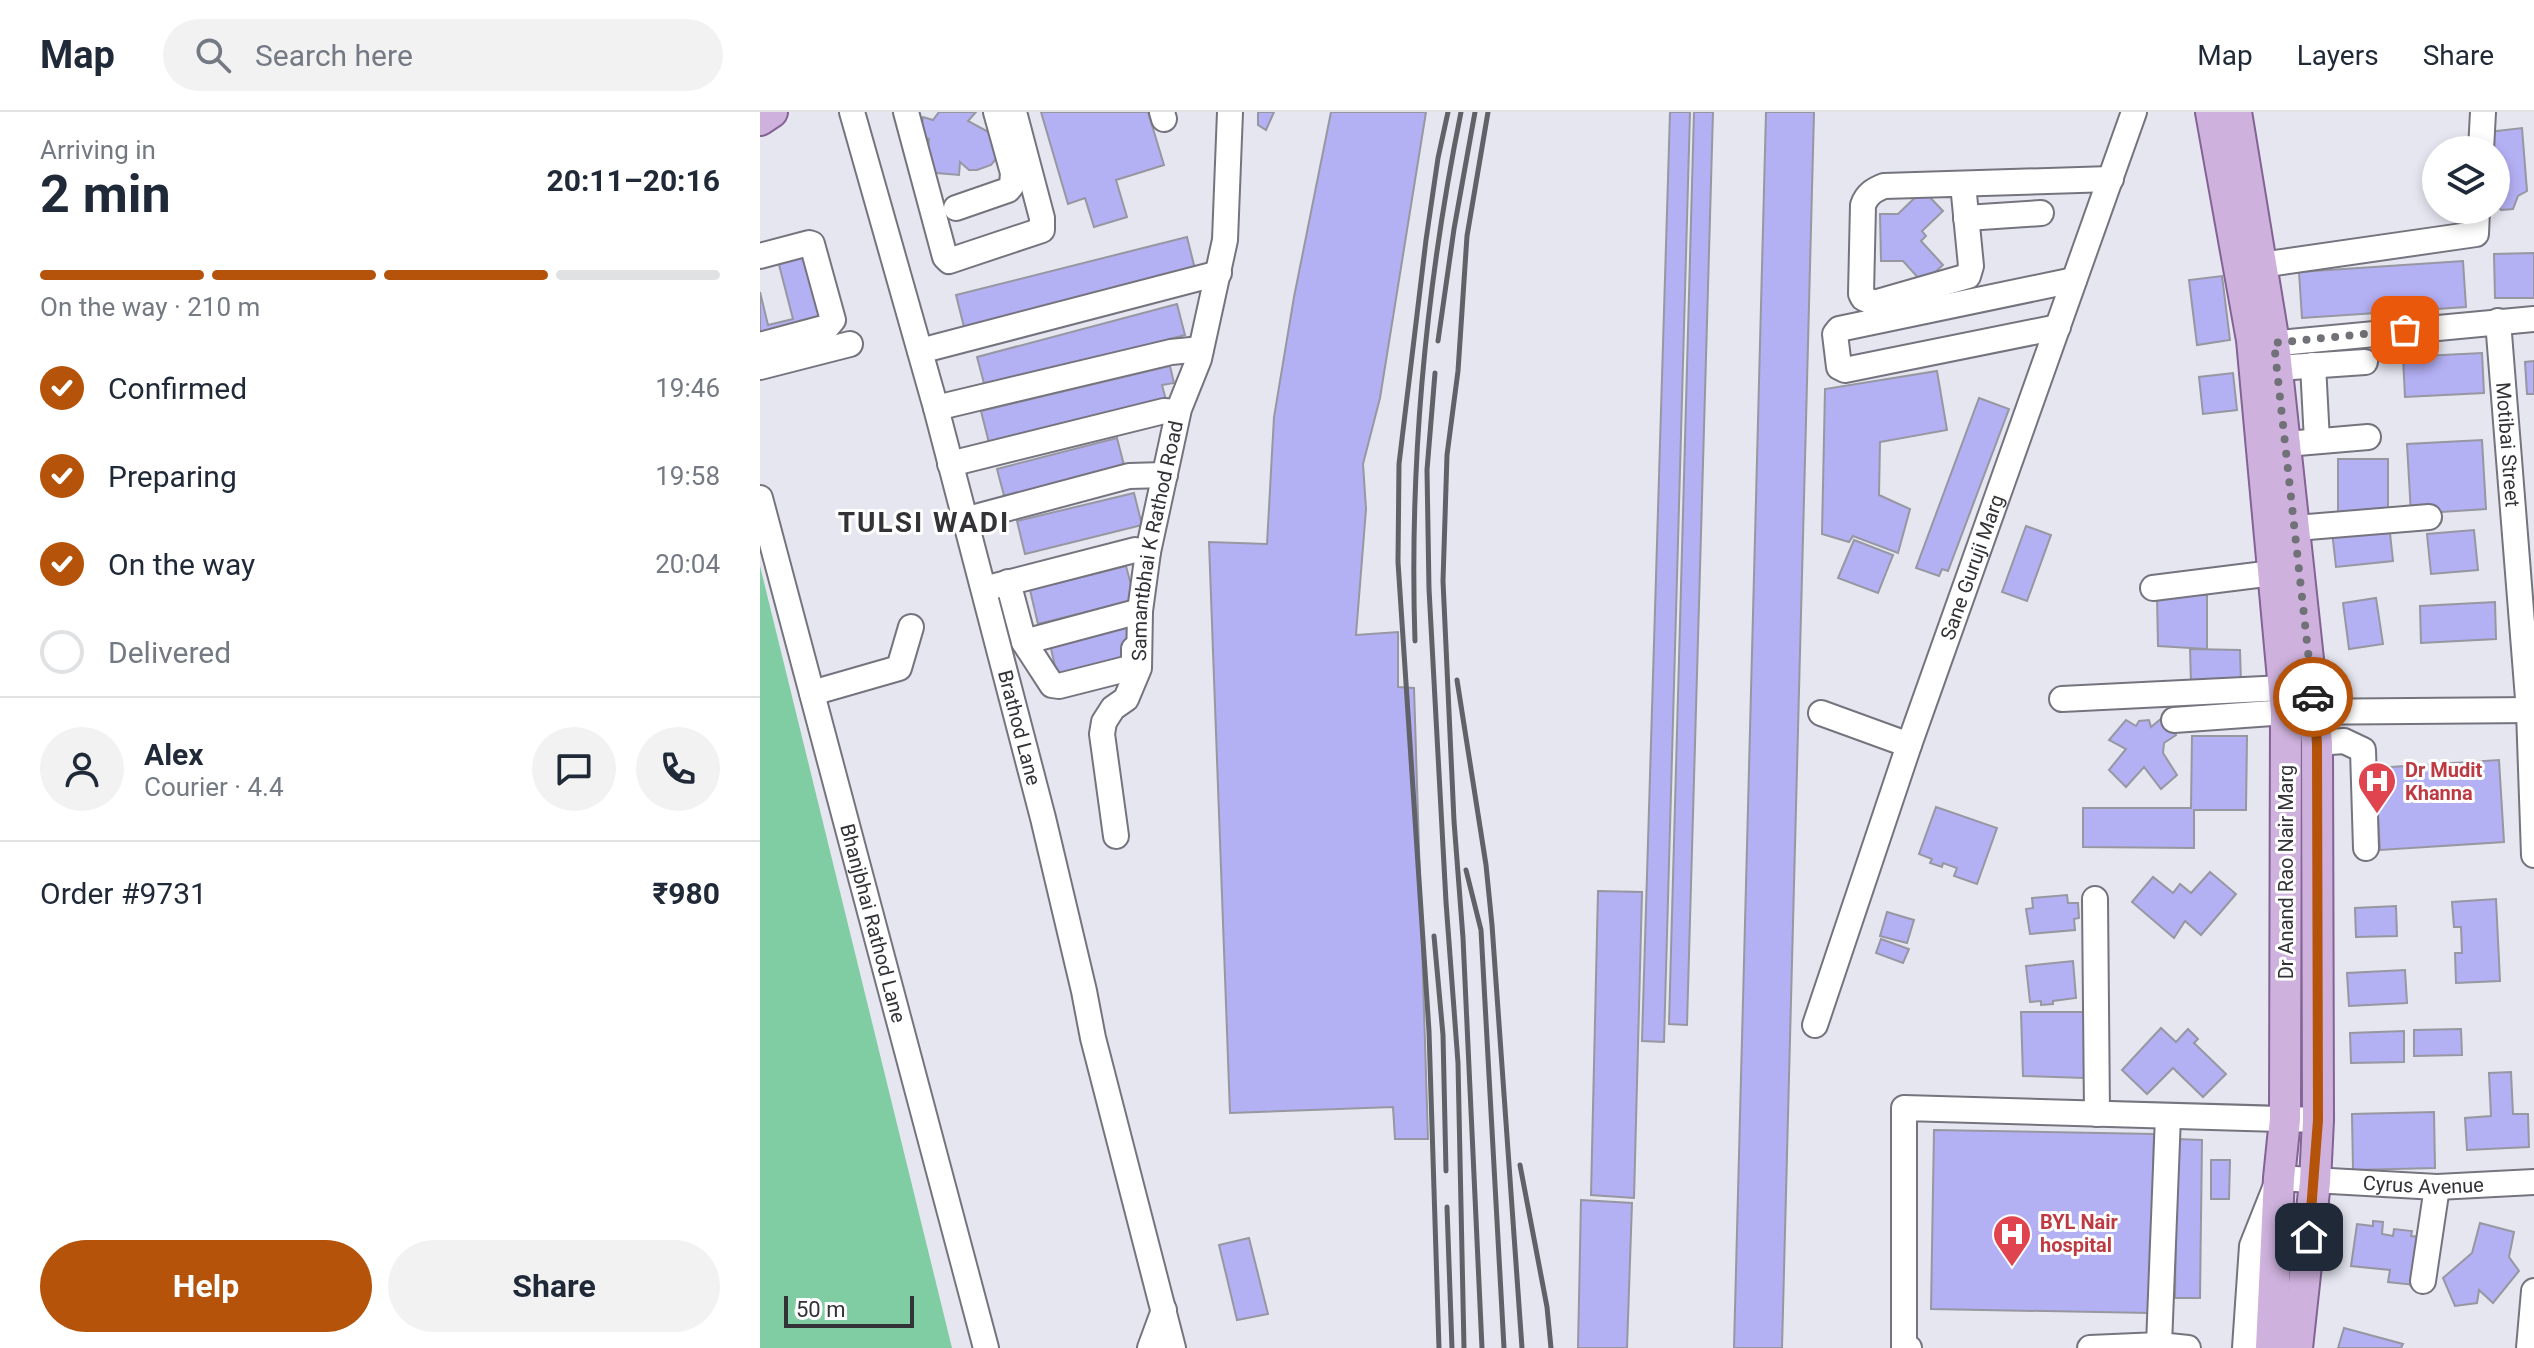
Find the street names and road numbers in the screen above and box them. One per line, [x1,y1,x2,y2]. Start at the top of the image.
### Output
street label: Motibai Street [2491,381,2525,508]
street label: Samantbhai K Rathod Road [1127,418,1188,661]
street label: Sane Guruji Marg [1935,491,2009,643]
street label: Brathod Lane [993,667,1046,788]
street label: Dr Anand Rao Nair Marg [2274,765,2298,979]
street label: Bhanjbhai Rathod Lane [835,821,911,1025]
street label: Cyrus Avenue [2362,1171,2484,1199]

